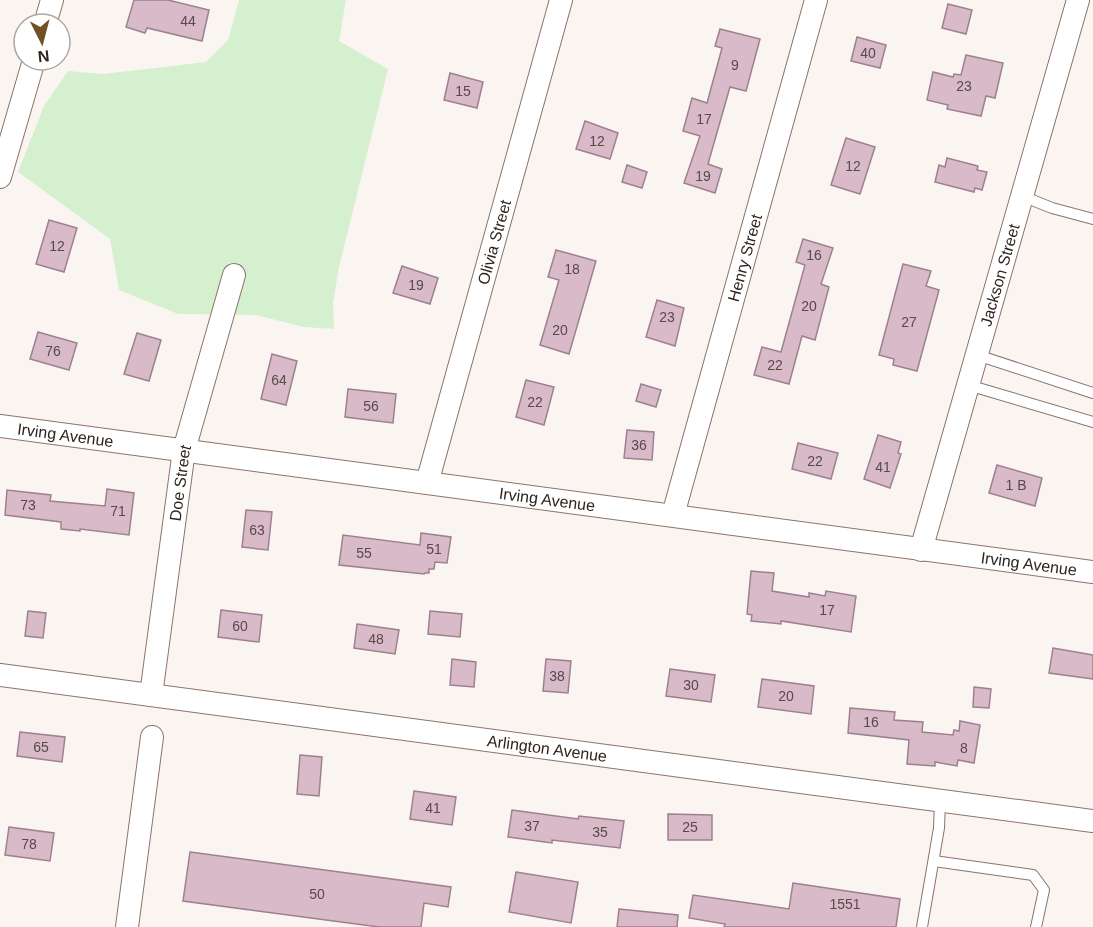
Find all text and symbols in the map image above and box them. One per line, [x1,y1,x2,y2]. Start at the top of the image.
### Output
north arrow [12,12,72,72]
house number: 44 [180,13,196,29]
house number: 40 [860,45,876,61]
text: N [37,47,50,65]
house number: 9 [731,57,739,73]
house number: 23 [956,78,972,94]
house number: 15 [455,83,471,99]
house number: 17 [696,111,712,127]
house number: 12 [589,133,605,149]
house number: 12 [845,158,861,174]
house number: 19 [695,168,711,184]
street label: Olivia Street [474,197,514,286]
street label: Henry Street [724,212,765,303]
street label: Jackson Street [977,221,1022,328]
house number: 12 [49,238,65,254]
house number: 16 [806,247,822,263]
house number: 18 [564,261,580,277]
house number: 19 [408,277,424,293]
house number: 20 [801,298,817,314]
house number: 23 [659,309,675,325]
house number: 27 [901,314,917,330]
house number: 20 [552,322,568,338]
house number: 76 [45,343,61,359]
house number: 22 [767,357,783,373]
house number: 64 [271,372,287,388]
house number: 22 [527,394,543,410]
house number: 56 [363,398,379,414]
street label: Irving Avenue [16,420,115,450]
house number: 36 [631,437,647,453]
street label: Doe Street [166,442,194,522]
house number: 22 [807,453,823,469]
house number: 41 [875,459,891,475]
house number: 1 B [1005,477,1027,493]
street label: Irving Avenue [498,484,596,514]
house number: 73 [20,497,36,513]
house number: 71 [110,503,126,519]
house number: 63 [249,522,265,538]
house number: 51 [426,541,442,557]
house number: 55 [356,545,372,561]
street label: Irving Avenue [980,549,1078,578]
house number: 17 [819,602,835,618]
house number: 60 [232,618,248,634]
house number: 48 [368,631,384,647]
house number: 38 [549,668,565,684]
house number: 30 [683,677,699,693]
house number: 20 [778,688,794,704]
house number: 16 [863,714,879,730]
street label: Arlington Avenue [486,732,608,765]
house number: 65 [33,739,49,755]
house number: 8 [960,740,968,756]
house number: 41 [425,800,441,816]
house number: 37 [524,818,540,834]
house number: 25 [682,819,698,835]
house number: 35 [592,824,608,840]
house number: 78 [21,836,37,852]
house number: 50 [309,886,325,902]
house number: 1551 [829,896,861,912]

